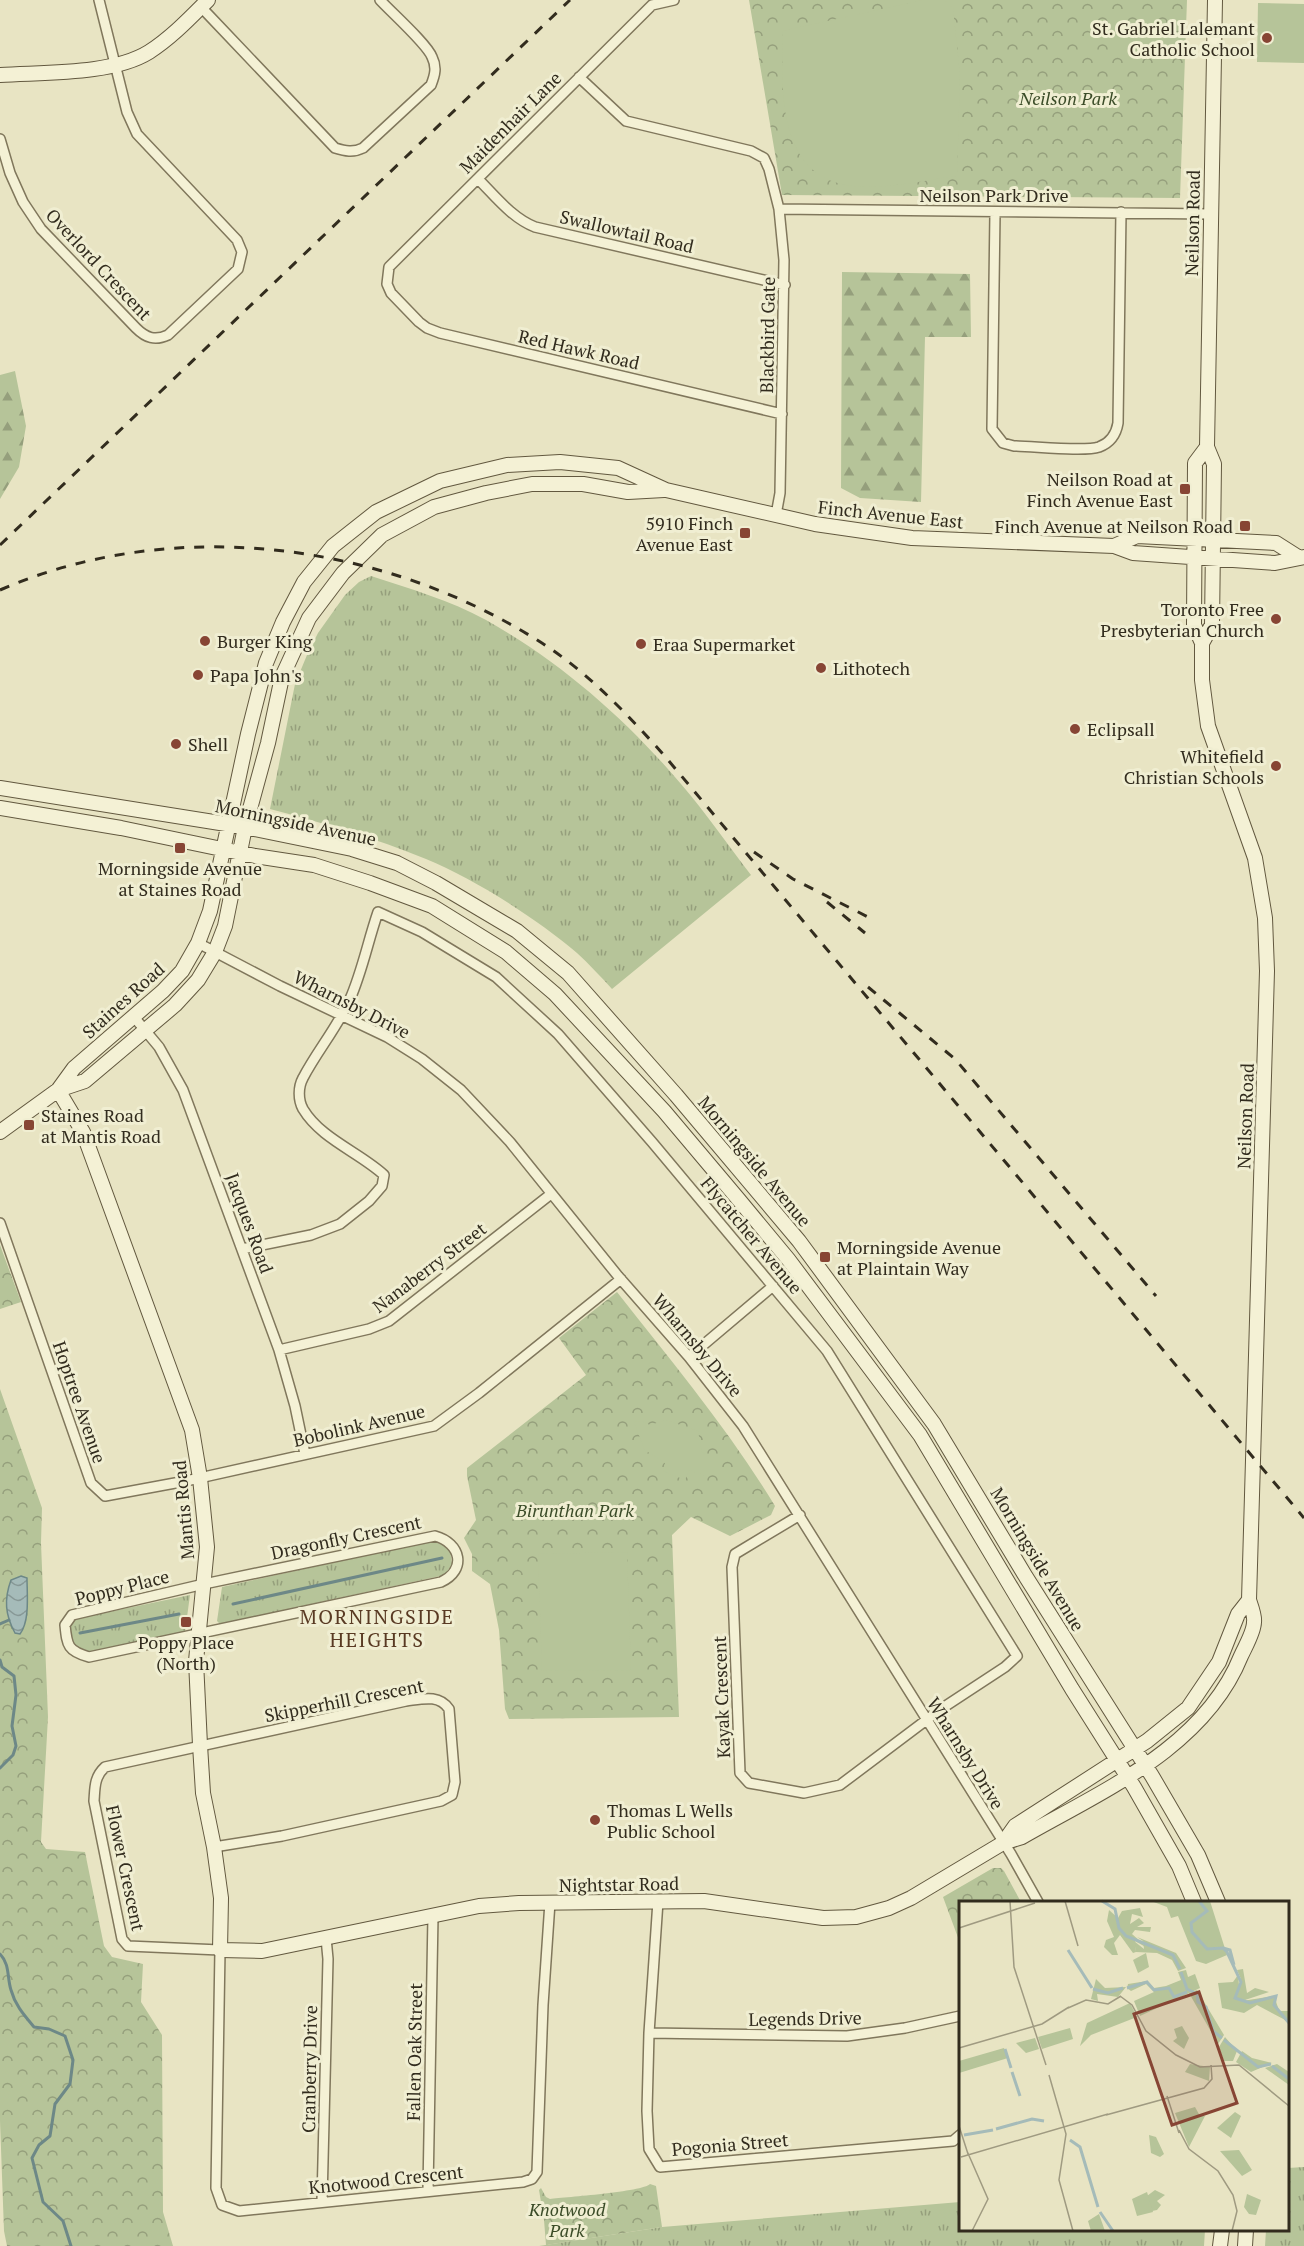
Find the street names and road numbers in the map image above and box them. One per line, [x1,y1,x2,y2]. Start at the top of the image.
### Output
street label: Maidenhair Lane [454,66,566,178]
street label: Neilson Road [1179,170,1205,276]
street label: Neilson Park Drive [919,183,1069,207]
street label: Overlord Crescent [41,203,157,325]
street label: Swallowtail Road [558,204,696,258]
street label: Blackbird Gate [754,276,780,394]
street label: Red Hawk Road [516,323,642,375]
street label: Finch Avenue East [817,494,965,534]
street label: Morningside Avenue [213,793,379,851]
street label: Staines Road [77,957,169,1043]
street label: Wharnsby Drive [290,964,414,1044]
street label: Neilson Road [1231,1063,1259,1169]
street label: Morningside Avenue [693,1090,817,1232]
street label: Jacques Road [221,1170,279,1276]
street label: Flycatcher Avenue [696,1171,808,1299]
street label: Nanaberry Street [367,1216,491,1318]
street label: Wharnsby Drive [648,1288,748,1402]
street label: Hoptree Avenue [48,1338,112,1466]
street label: Bobolink Avenue [291,1398,427,1452]
street label: Mantis Road [167,1459,199,1561]
street label: Morningside Avenue [985,1483,1091,1635]
street label: Dragonfly Crescent [269,1509,424,1565]
street label: Poppy Place [73,1564,171,1610]
street label: Kayak Crescent [707,1635,735,1759]
street label: Skipperhill Crescent [262,1673,426,1727]
street label: Wharnsby Drive [922,1692,1010,1814]
street label: Flower Crescent [101,1803,151,1933]
street label: Nightstar Road [559,1871,679,1897]
street label: Fallen Oak Street [401,1983,427,2121]
street label: Cranberry Drive [296,2005,322,2133]
street label: Legends Drive [748,2005,862,2031]
street label: Pogonia Street [671,2127,790,2161]
street label: Knotwood Crescent [307,2159,465,2199]

